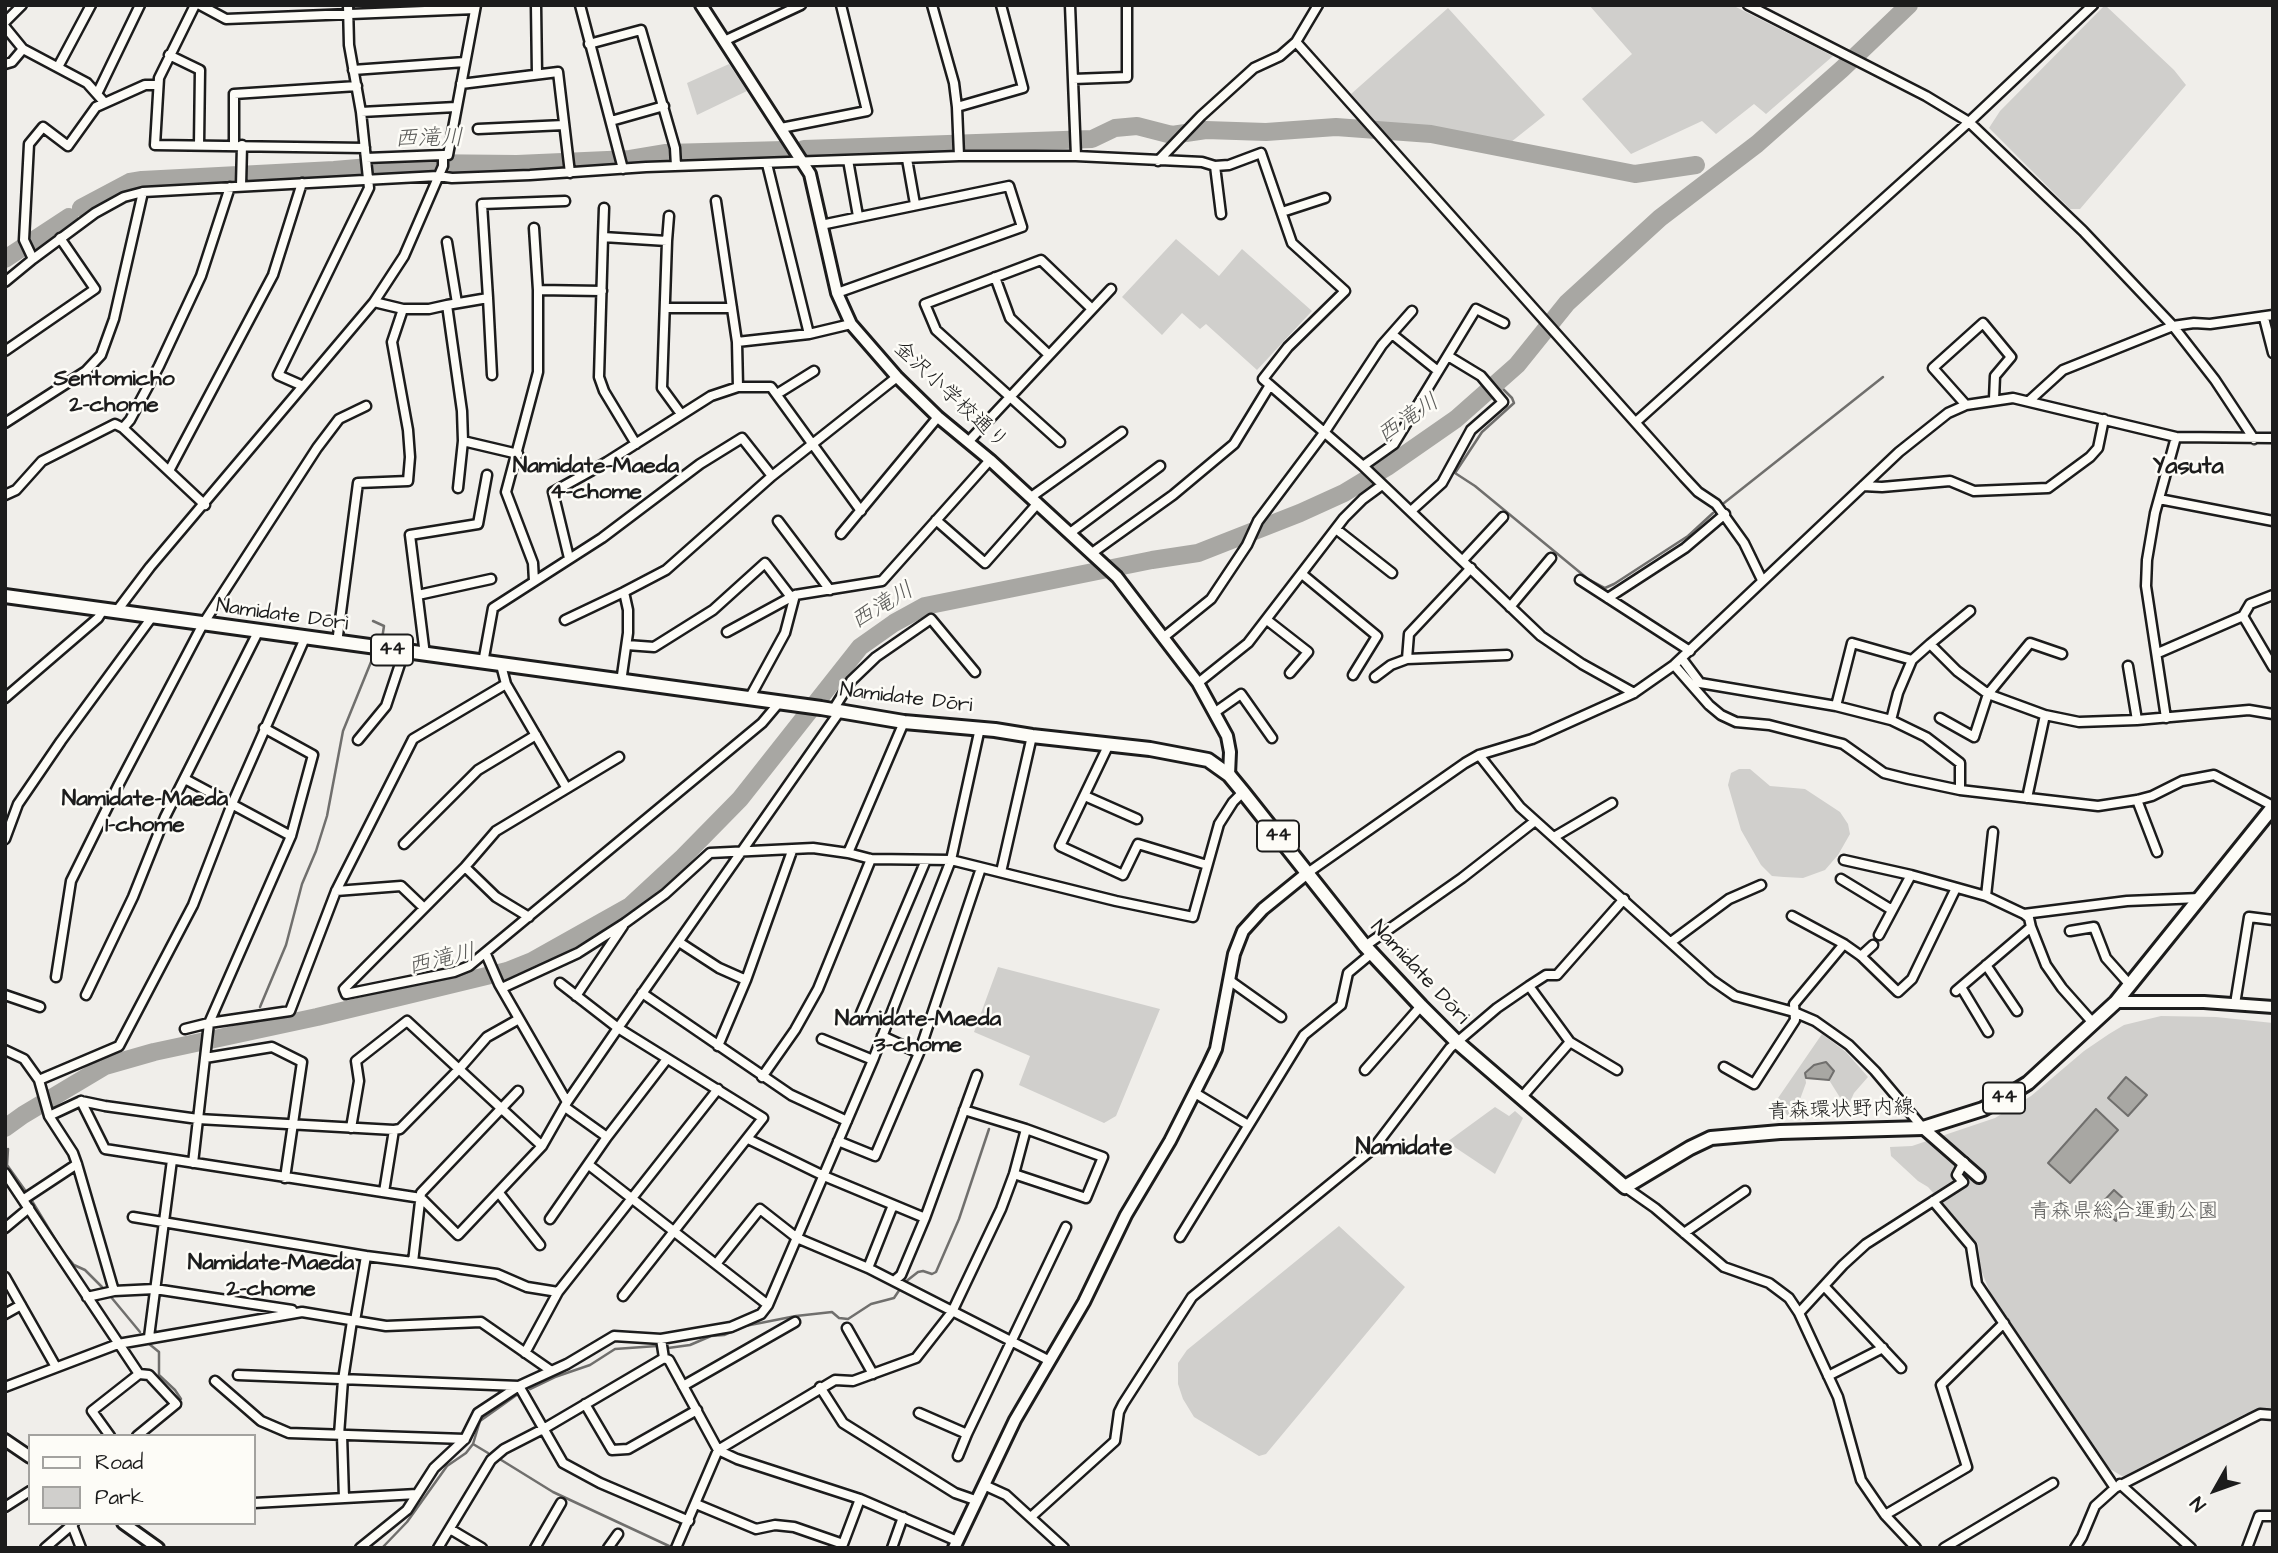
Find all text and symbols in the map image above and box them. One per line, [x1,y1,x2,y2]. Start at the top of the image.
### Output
water label: 西滝川 [394,126,464,154]
street label: 金沢小学校通り [888,337,1012,455]
district label: Sentomicho 2-chome [53,366,175,420]
water label: 西滝川 [1373,389,1445,451]
district label: Namidate-Maeda 4-chome [513,453,679,507]
district label: Yasuta [2152,454,2224,482]
water label: 西滝川 [846,577,920,637]
street label: Namidate Dōri [214,594,350,638]
road number: 44 [371,635,413,666]
street label: Namidate Dōri [838,678,974,720]
district label: Namidate-Maeda 1-chome [62,786,228,840]
road number: 44 [1257,820,1299,852]
street label: Namidate Dōri [1364,916,1474,1030]
water label: 西滝川 [405,940,479,982]
district label: Namidate-Maeda 3-chome [835,1006,1001,1060]
road number: 44 [1983,1082,2025,1114]
street label: 青森環状野内線 [1767,1096,1915,1126]
district label: Namidate [1356,1135,1452,1163]
park label: 青森県総合運動公園 [2030,1200,2218,1226]
district label: Namidate-Maeda 2-chome [188,1250,354,1304]
legend [28,1434,256,1525]
text: Road [95,1448,143,1477]
north arrow [2180,1455,2250,1525]
text: Park [95,1483,144,1512]
text: N [2184,1491,2213,1517]

